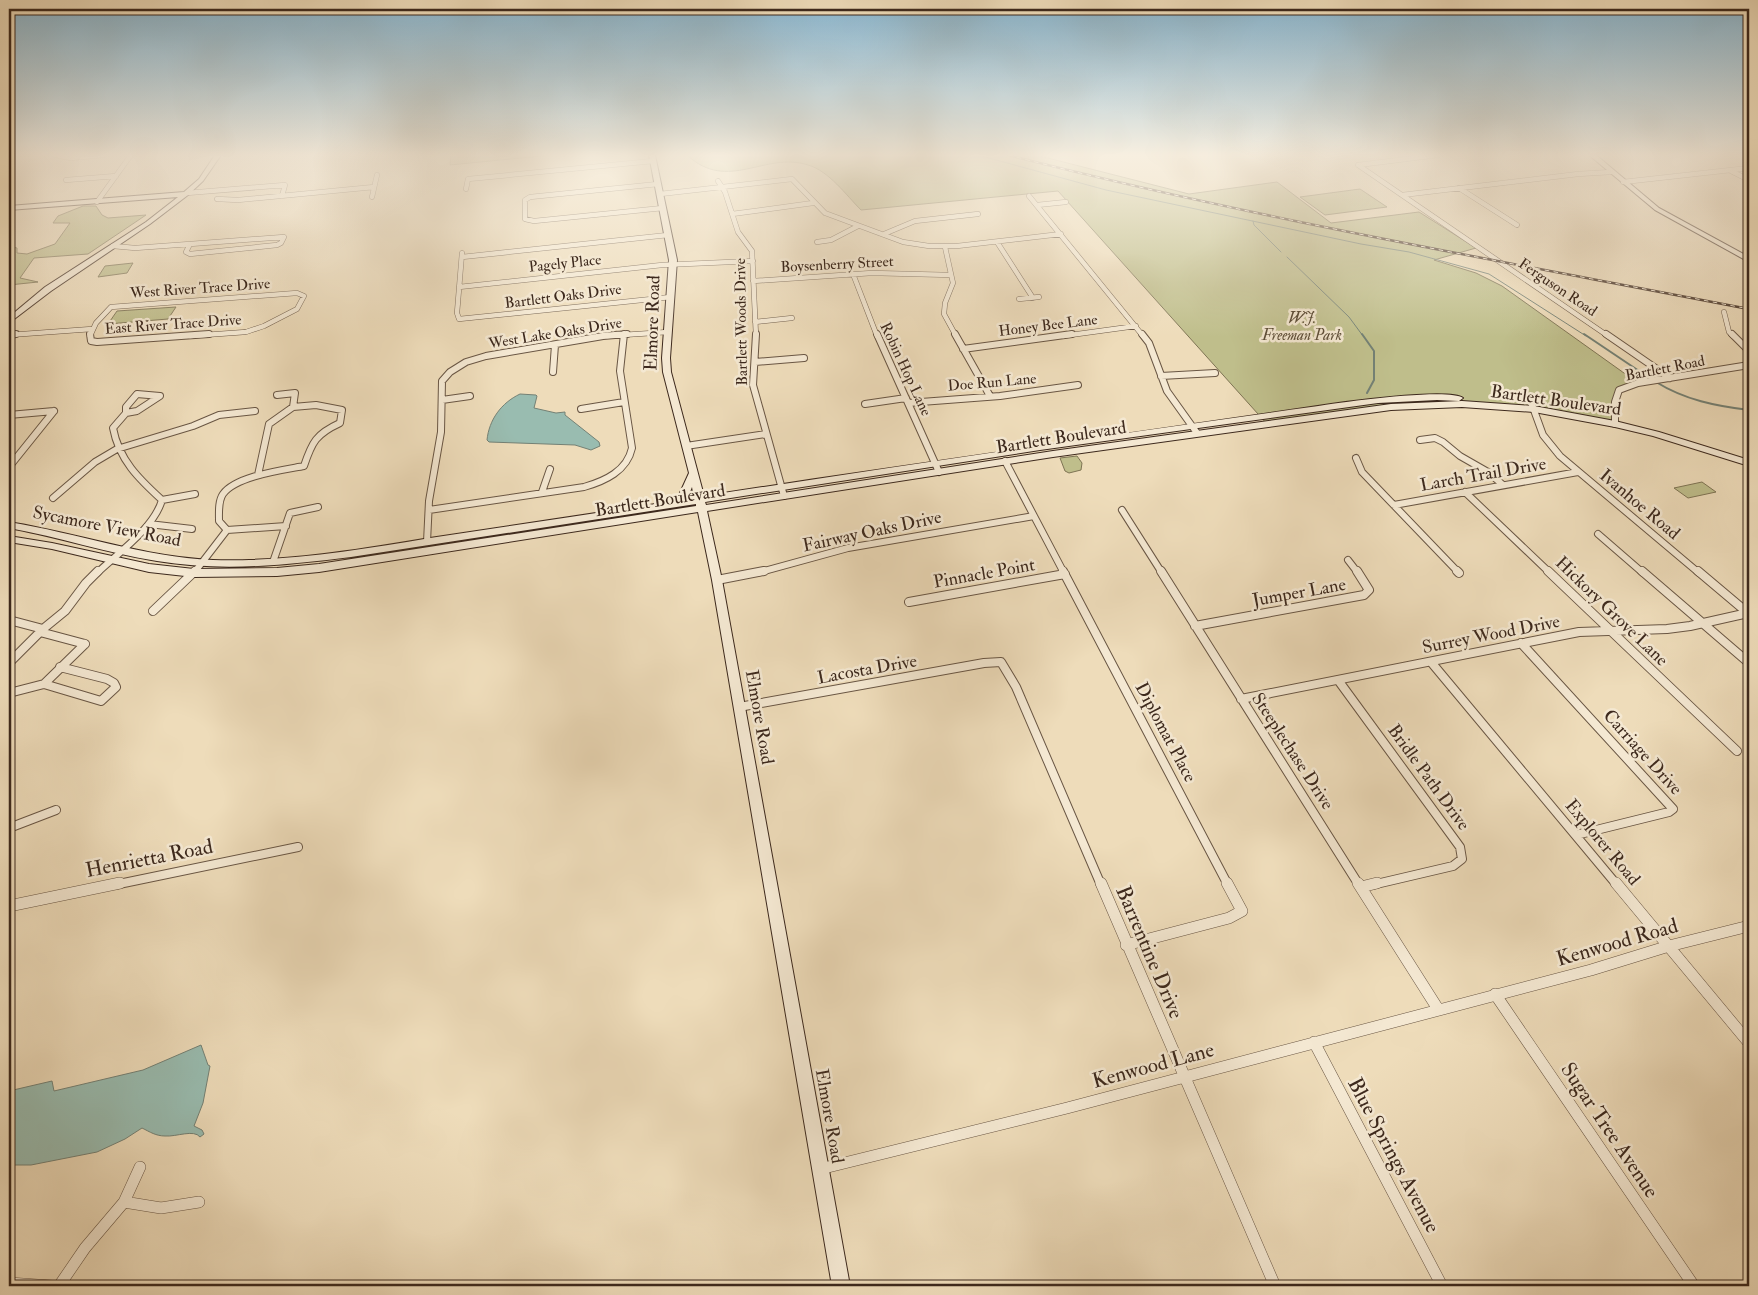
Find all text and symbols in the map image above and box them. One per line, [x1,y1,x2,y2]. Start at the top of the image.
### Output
street label: Pagely Place [528,250,602,277]
street label: Boysenberry Street [780,252,894,277]
street label: Ferguson Road [1515,254,1601,321]
street label: Bartlett Woods Drive [731,258,752,386]
street label: West River Trace Drive [128,274,271,303]
street label: Elmore Road [639,275,666,371]
street label: Bartlett Oaks Drive [504,280,623,313]
park label: W.J. Freeman Park [1261,309,1342,345]
street label: East River Trace Drive [104,310,242,339]
street label: Honey Bee Lane [997,310,1099,341]
street label: West Lake Oaks Drive [486,314,623,354]
street label: Robin Hop Lane [875,319,936,419]
street label: Bartlett Road [1624,351,1707,386]
street label: Doe Run Lane [947,369,1037,396]
street label: Bartlett Boulevard [1489,380,1623,421]
street label: Bartlett Boulevard [994,416,1128,459]
street label: Larch Trail Drive [1418,452,1548,497]
street label: Ivanhoe Road [1595,464,1685,545]
street label: Bartlett Boulevard [593,479,727,522]
street label: Sycamore View Road [31,501,183,552]
street label: Fairway Oaks Drive [801,505,944,557]
street label: Hickory Grove Lane [1550,551,1673,672]
street label: Pinnacle Point [931,553,1037,594]
street label: Jumper Lane [1250,573,1348,612]
street label: Surrey Wood Drive [1420,610,1562,659]
street label: Lacosta Drive [815,649,919,690]
street label: Elmore Road [740,668,779,766]
street label: Diplomat Place [1130,678,1202,787]
street label: Steeplechase Drive [1246,689,1339,814]
street label: Carriage Drive [1598,705,1687,800]
street label: Bridle Path Drive [1382,720,1475,835]
street label: Explorer Road [1560,795,1645,890]
street label: Henrietta Road [83,833,216,884]
street label: Barrentine Drive [1109,882,1190,1023]
street label: Kenwood Road [1553,912,1682,973]
street label: Kenwood Lane [1089,1036,1217,1095]
street label: Sugar Tree Avenue [1554,1057,1665,1203]
street label: Elmore Road [810,1067,849,1165]
street label: Blue Springs Avenue [1341,1073,1446,1238]

